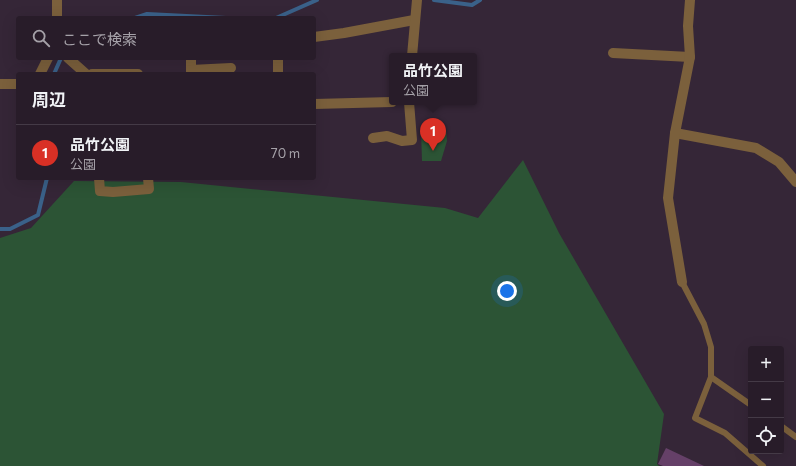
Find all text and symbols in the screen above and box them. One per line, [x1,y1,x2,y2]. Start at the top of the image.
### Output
search box [16,16,316,60]
icon: search [30,27,52,49]
text: ここで検索 [62,30,137,48]
popup [389,53,477,105]
text: 品竹公園 [403,61,463,79]
text: 公園 [403,82,429,98]
text: 周辺 [32,89,66,110]
pin: 1 [420,118,446,151]
text: 品竹公園 [70,135,130,153]
text: 1 [42,145,48,161]
text: 70 m [271,145,300,161]
text: 公園 [70,156,96,172]
your location [497,281,517,301]
map controls [748,346,784,454]
button: + [748,346,784,382]
button: − [748,382,784,418]
button: locate [748,418,784,454]

